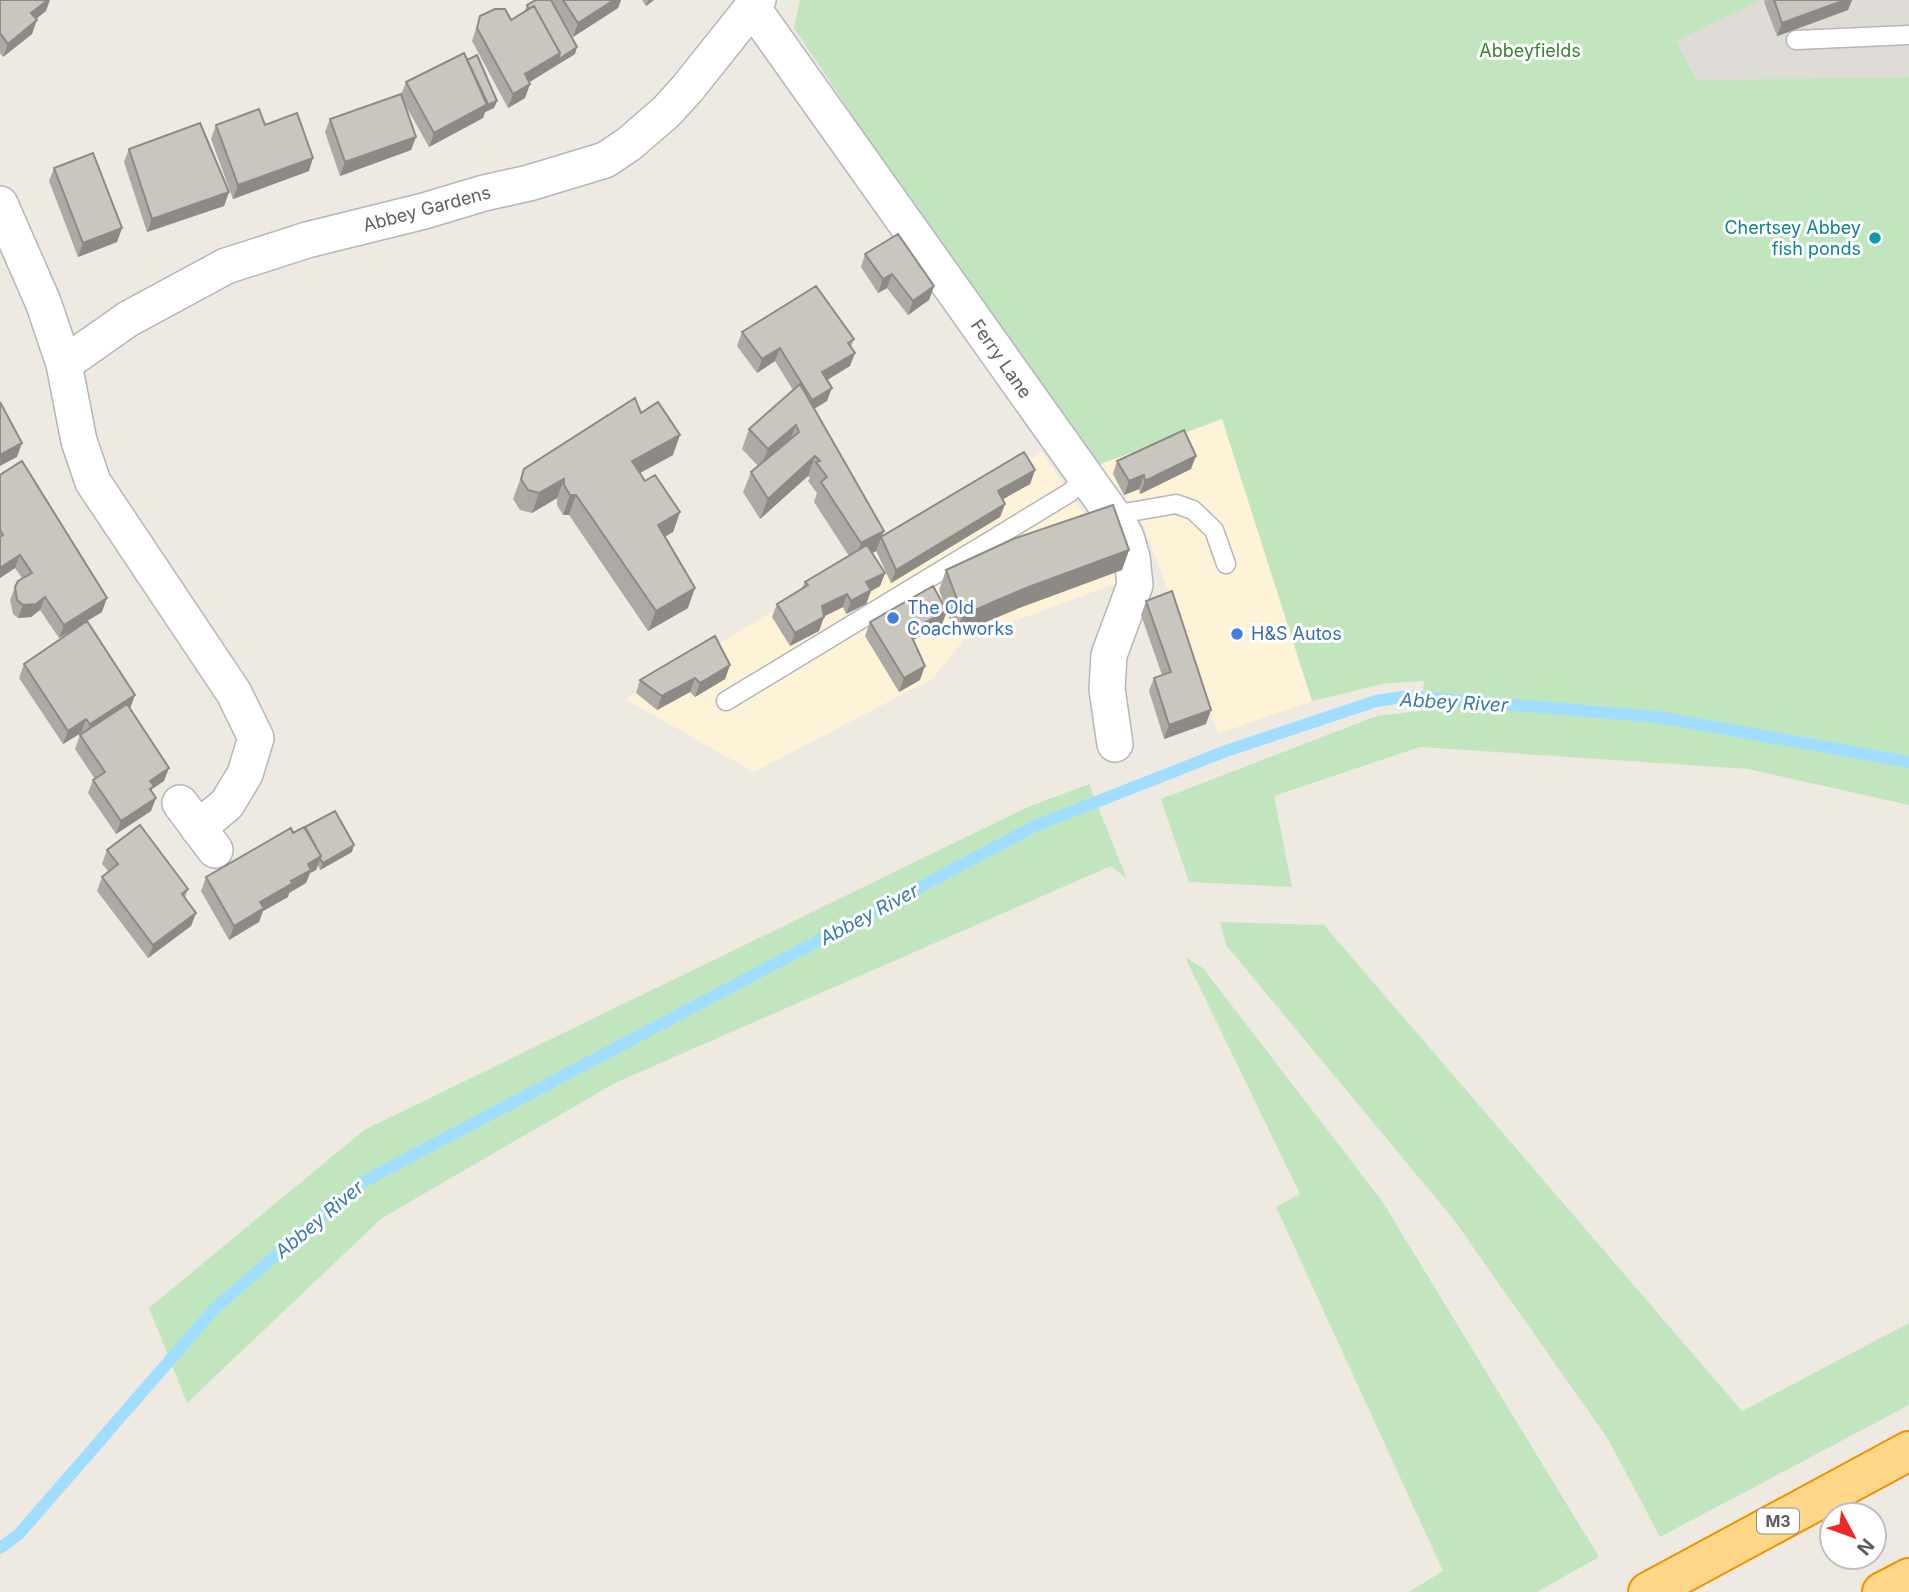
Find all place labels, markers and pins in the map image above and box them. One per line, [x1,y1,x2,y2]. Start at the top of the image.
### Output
place label: Chertsey Abbey fish ponds [1724,217,1861,259]
marker: Chertsey Abbey fish ponds [1867,230,1883,246]
place label: The Old Coachworks [907,597,1014,639]
marker: The Old Coachworks [885,610,901,626]
place label: H&S Autos [1251,623,1342,644]
marker: H&S Autos [1229,626,1245,642]

